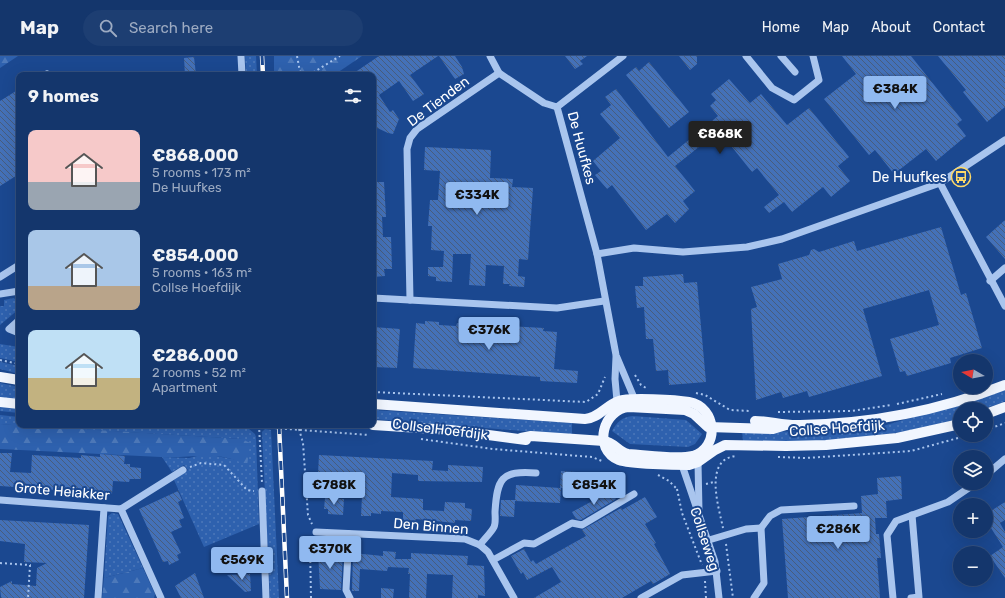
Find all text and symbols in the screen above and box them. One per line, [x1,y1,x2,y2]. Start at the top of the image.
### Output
search box [83,10,363,46]
text: Map [20,16,59,39]
icon: search [97,17,119,39]
text: Search here [129,19,213,37]
text: Home [762,19,800,36]
text: Map [822,19,849,36]
text: About [871,19,911,36]
text: Contact [933,19,985,36]
street label: De Tienden [404,73,473,130]
pin: €384K [867,76,923,110]
text: €384K [872,81,918,96]
icon: filters [342,85,364,107]
text: 9 homes [28,86,99,106]
street label: De Huufkes [564,110,599,187]
pin: €868K [692,121,748,155]
text: €868K [698,126,742,141]
text: €868,000 [152,145,239,165]
icon: home [60,146,108,194]
text: 5 rooms · 173 m² [152,165,251,180]
bus stop icon: De Huufkes [950,166,972,188]
place label: De Huufkes [872,169,947,186]
text: De Huufkes [152,180,222,195]
pin: €334K [449,182,505,216]
text: €334K [455,187,499,202]
text: €854,000 [152,245,239,265]
icon: home [60,246,108,294]
text: 5 rooms · 163 m² [152,265,252,280]
text: Collse Hoefdijk [152,280,241,295]
pin: €376K [461,317,517,351]
text: €376K [468,322,510,337]
text: €286,000 [152,345,238,365]
icon: home [60,346,108,394]
north arrow [953,354,993,394]
map controls [953,354,993,586]
text: 2 rooms · 52 m² [152,365,246,380]
text: Apartment [152,380,217,395]
button: locate [953,402,993,442]
street label: Collse Hoefdijk [391,415,489,444]
street label: Collse Hoefdijk [788,417,886,440]
button: layers [953,450,993,490]
pin: €788K [306,472,362,506]
pin: €854K [566,472,622,506]
text: €788K [312,477,356,492]
text: €854K [572,477,616,492]
street label: Grote Heiakker [14,479,111,504]
button: + [953,498,993,538]
street label: Collseweg [686,505,723,573]
street label: Den Binnen [393,515,469,538]
pin: €286K [810,516,866,550]
text: €286K [816,521,860,536]
pin: €370K [302,536,358,570]
text: €370K [308,541,352,556]
button: − [953,546,993,586]
pin: €569K [214,547,270,581]
text: €569K [220,552,264,567]

